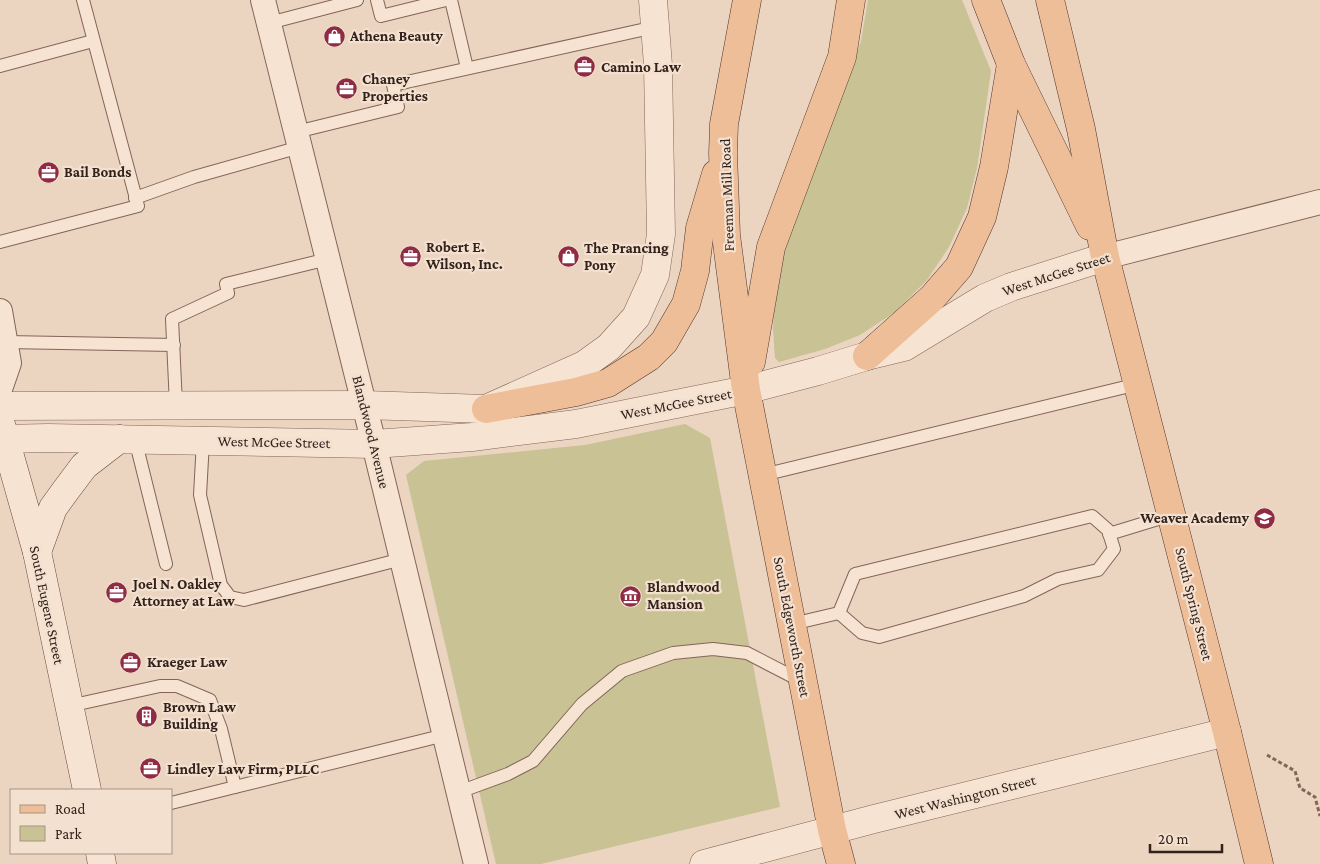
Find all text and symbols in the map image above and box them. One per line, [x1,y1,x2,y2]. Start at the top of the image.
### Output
shop icon: Athena Beauty [322,24,346,48]
place label: Athena Beauty [349,28,443,44]
office icon: Camino Law [573,55,597,79]
place label: Camino Law [601,59,682,75]
place label: Chaney Properties [362,71,428,104]
office icon: Chaney Properties [334,76,358,100]
street label: Freeman Mill Road [717,138,737,252]
office icon: Bail Bonds [36,160,60,184]
place label: Bail Bonds [64,164,131,180]
place label: Robert E. Wilson, Inc. [425,239,503,272]
place label: The Prancing Pony [584,240,669,273]
office icon: Robert E. Wilson, Inc. [398,244,422,268]
shop icon: The Prancing Pony [556,245,580,269]
street label: West McGee Street [1000,249,1113,299]
street label: Blandwood Avenue [349,374,393,490]
street label: West McGee Street [619,385,734,423]
street label: West McGee Street [218,433,332,451]
school or university icon: Weaver Academy [1253,506,1277,530]
place label: Weaver Academy [1139,510,1250,526]
street label: South Eugene Street [26,544,68,667]
street label: South Spring Street [1171,546,1216,663]
street label: South Edgeworth Street [770,555,814,700]
place label: Joel N. Oakley Attorney at Law [131,576,236,609]
place label: Blandwood Mansion [647,579,721,612]
office icon: Joel N. Oakley Attorney at Law [105,581,129,605]
museum icon: Blandwood Mansion [619,584,643,608]
office icon: Kraeger Law [119,650,143,674]
place label: Kraeger Law [147,654,228,670]
place label: Brown Law Building [163,699,237,732]
building icon: Brown Law Building [135,704,159,728]
office icon: Lindley Law Firm, PLLC [139,757,163,781]
place label: Lindley Law Firm, PLLC [167,761,319,777]
street label: West Washington Street [893,771,1038,823]
legend [10,789,172,854]
text: Road [55,801,86,817]
scale bar [1150,822,1222,854]
text: Park [55,826,82,842]
text: 20 m [1158,831,1189,847]

